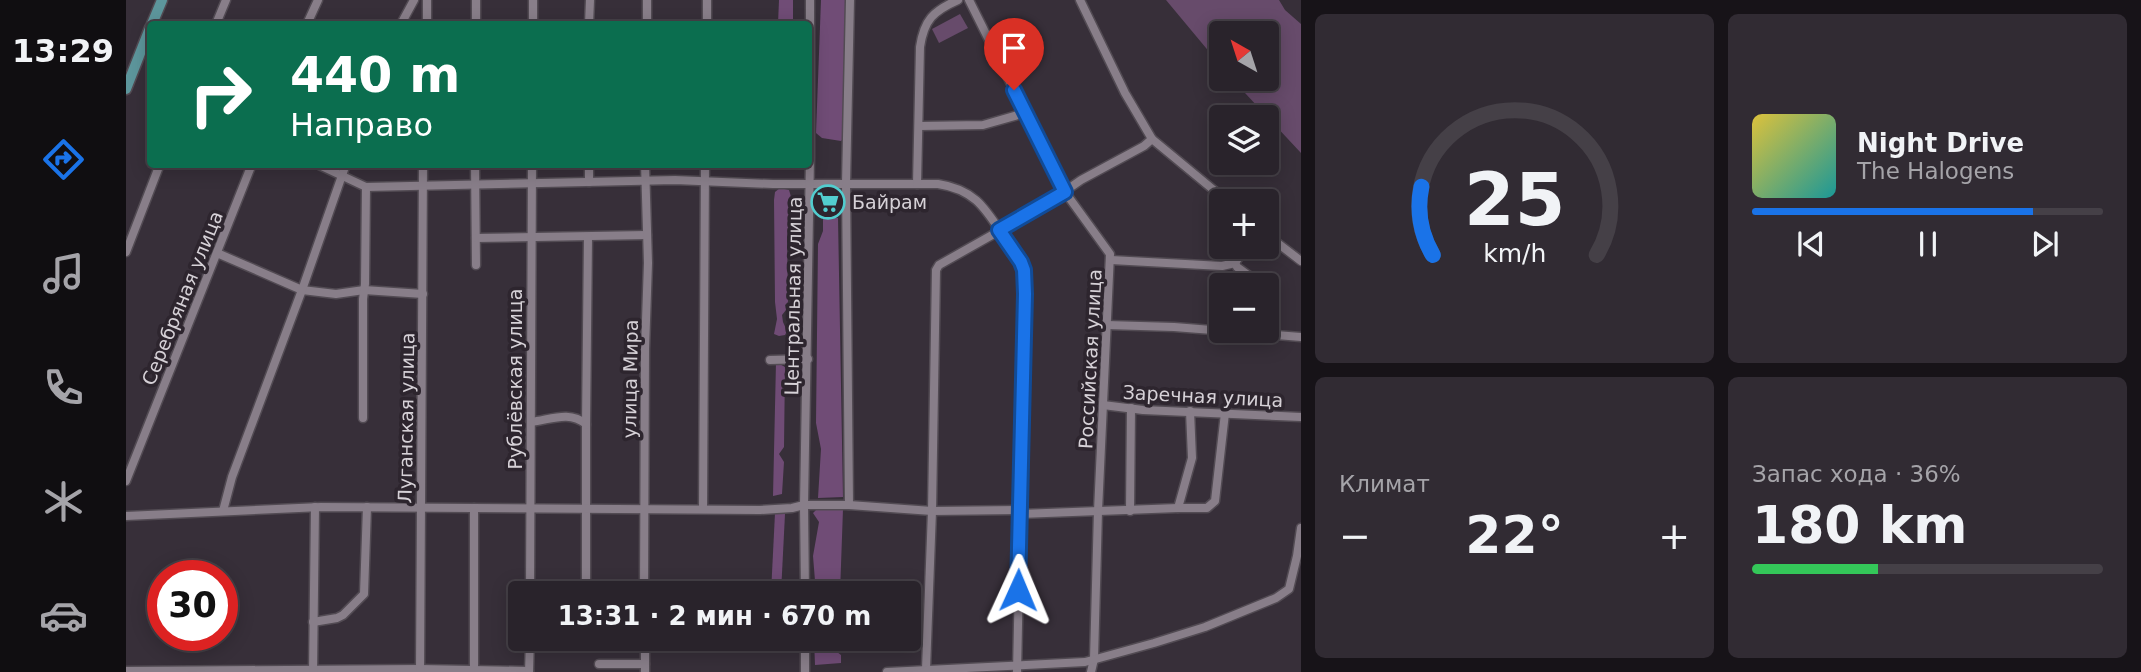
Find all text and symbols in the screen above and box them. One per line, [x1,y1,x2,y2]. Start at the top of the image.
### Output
pin [984,18,1044,90]
north arrow [1209,21,1279,91]
map controls [1209,21,1279,343]
icon: arrive [995,29,1033,67]
text: 13:29 [12,32,114,70]
text: 440 m [290,47,460,104]
icon: right [175,49,266,140]
button: layers [1209,105,1279,175]
text: Направо [290,106,433,144]
text: Night Drive [1857,128,2024,158]
icon: directions [39,135,88,184]
text: 25 [1464,157,1565,242]
text: The Halogens [1857,158,2014,184]
supermarket icon: Байрам [809,183,847,221]
button: + [1209,189,1279,259]
place label: Байрам [852,191,927,213]
street label: Центральная улица [780,196,806,396]
street label: Серебряная улица [137,208,227,388]
icon: previous [1792,225,1830,263]
icon: pause [1909,225,1947,263]
icon: next [2026,225,2064,263]
text: km/h [1483,239,1546,268]
icon: music [39,249,88,298]
street label: Российская улица [1074,269,1106,449]
button: − [1209,273,1279,343]
street label: Рублёвская улица [504,289,526,469]
street label: улица Мира [618,319,642,439]
street label: Луганская улица [394,332,418,504]
icon: phone [39,363,88,412]
street label: Заречная улица [1122,381,1284,411]
text: Запас хода · 36% [1752,461,1961,487]
text: Климат [1339,471,1430,497]
icon: climate [39,477,88,526]
text: 180 km [1752,495,1967,555]
text: 22° [1465,505,1564,565]
text: − [1339,514,1371,558]
text: + [1658,514,1690,558]
position arrow [981,553,1055,627]
speed limit sign: 30 [147,560,238,651]
icon: car [39,591,88,640]
text: 13:31 · 2 мин · 670 m [558,601,871,631]

